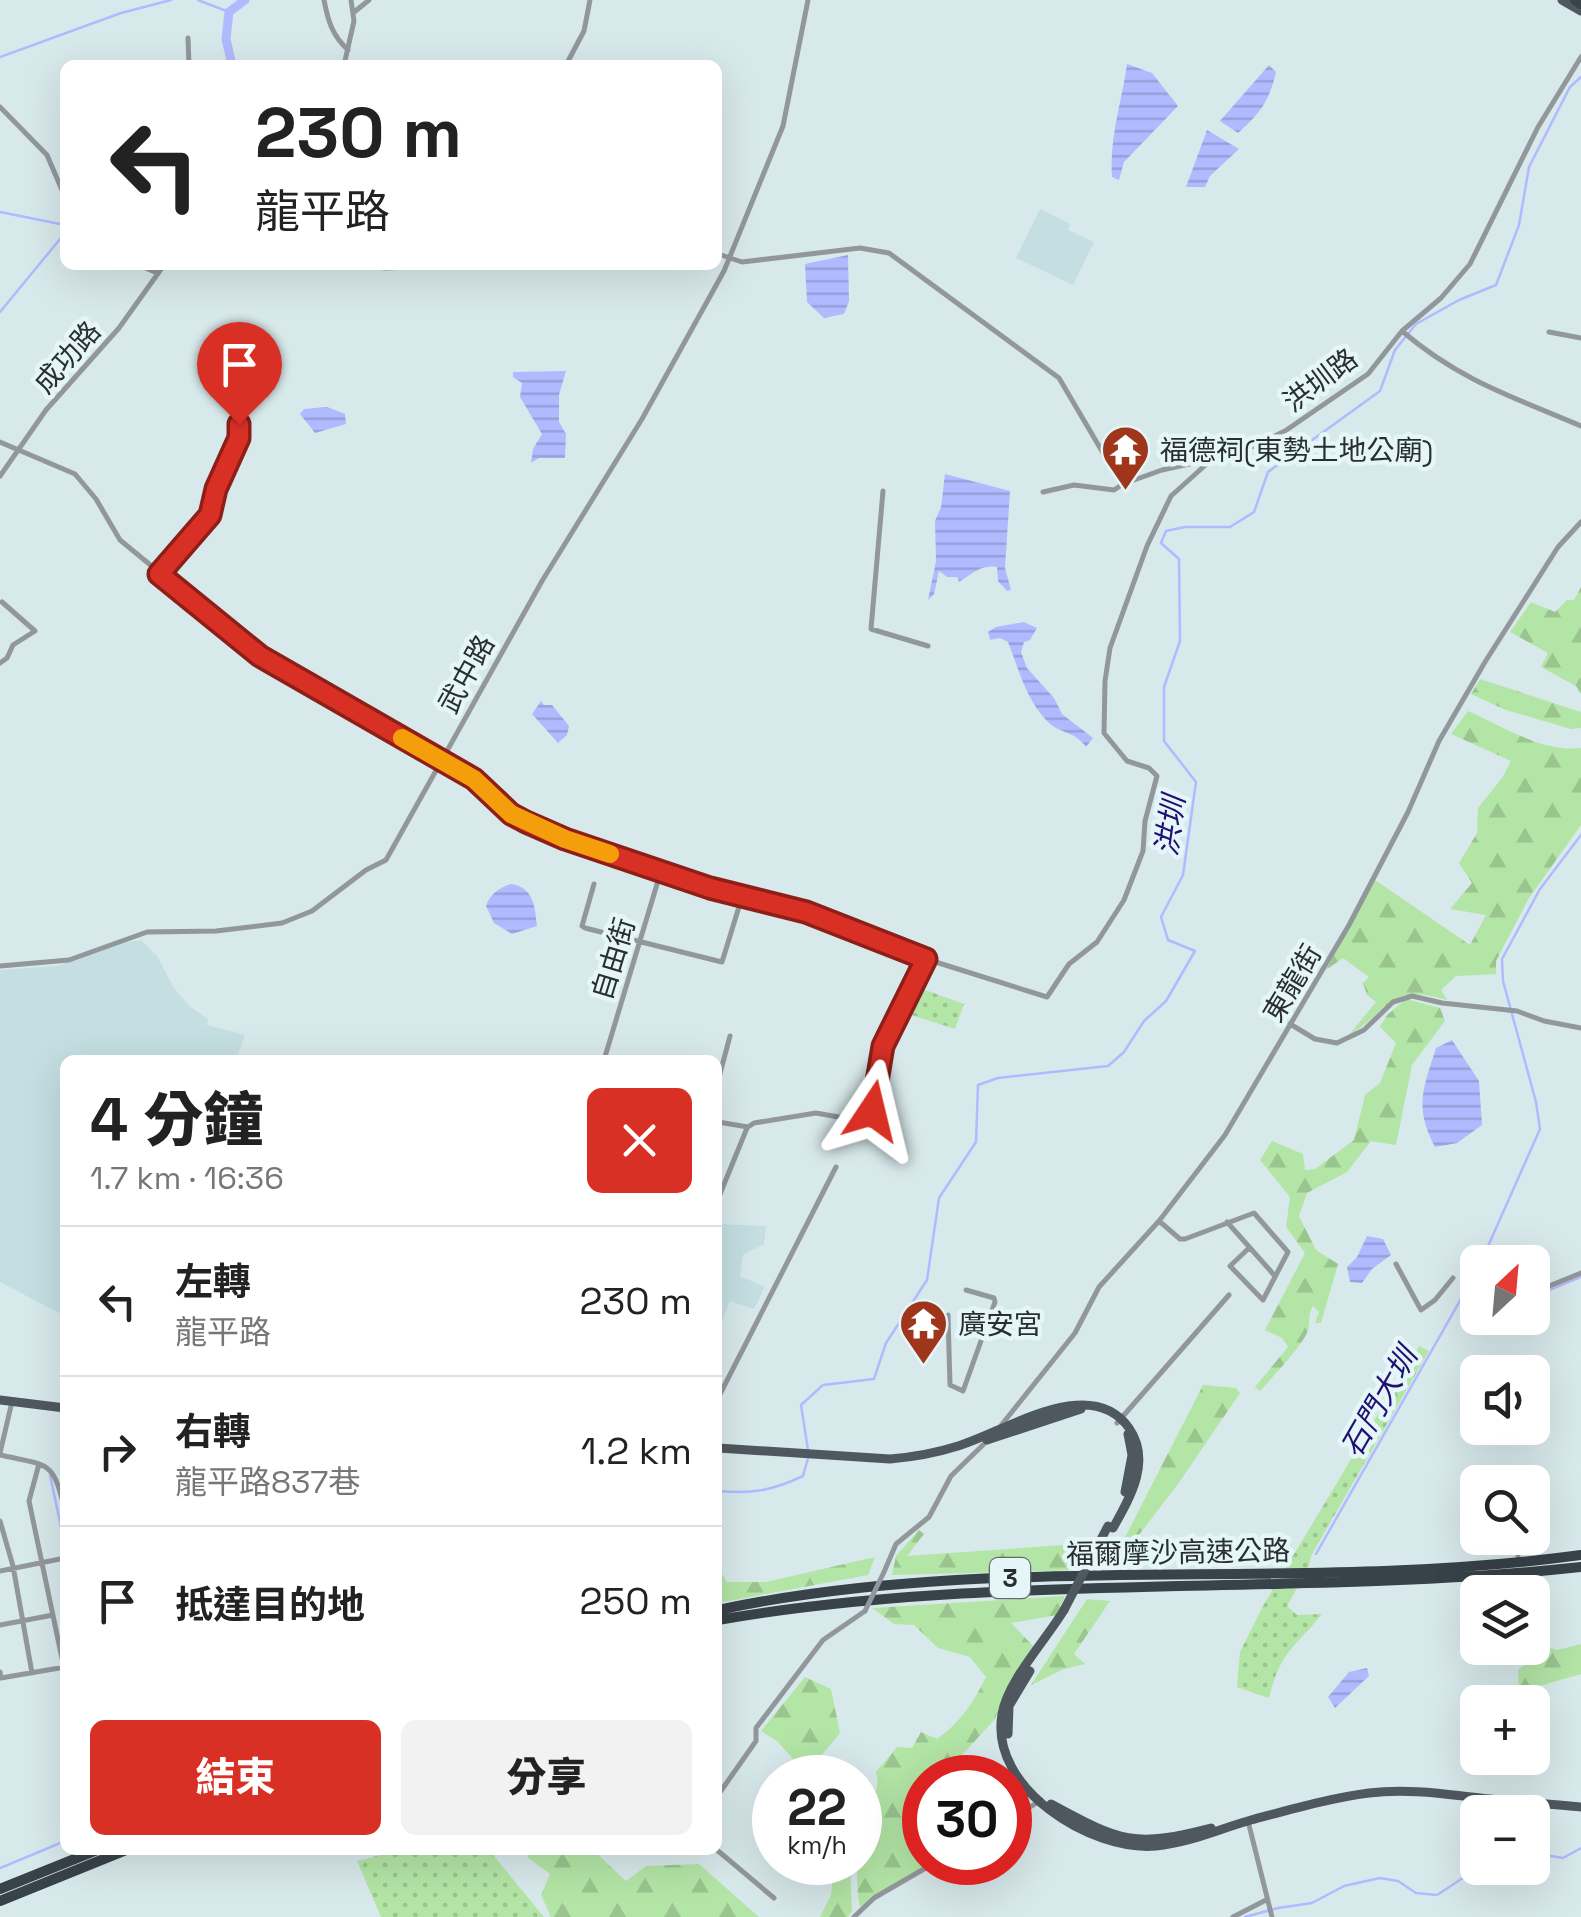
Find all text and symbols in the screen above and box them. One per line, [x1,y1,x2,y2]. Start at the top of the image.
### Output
text: 230 m [255,88,462,177]
icon: left [90,100,220,230]
text: 龍平路 [255,183,390,240]
street label: 成功路 [26,313,108,401]
pin [197,322,282,425]
icon: arrive [212,337,267,392]
street label: 洪圳路 [1276,340,1364,420]
temple icon: 福德祠(東勢土地公廟) [1099,424,1151,492]
place label: 福德祠(東勢土地公廟) [1160,432,1433,468]
street label: 武中路 [430,629,502,719]
water label: 洪圳 [1147,790,1194,858]
street label: 自由街 [584,914,642,1004]
street label: 東龍街 [1255,938,1329,1028]
position arrow [820,1059,924,1163]
text: 4 分鐘 [90,1082,263,1159]
button: close [587,1088,692,1193]
text: 1.7 km · 16:36 [90,1158,284,1198]
north arrow [1460,1245,1550,1335]
map controls [1460,1245,1550,1885]
text: 左轉 [175,1258,251,1306]
icon: left [90,1274,145,1329]
text: 230 m [579,1277,692,1325]
temple icon: 廣安宮 [897,1298,949,1366]
place label: 廣安宮 [958,1306,1042,1342]
text: 龍平路 [175,1312,271,1352]
water label: 石門大圳 [1332,1337,1428,1464]
button: sound [1460,1355,1550,1445]
text: 右轉 [175,1408,251,1456]
icon: right [90,1424,145,1479]
text: 1.2 km [581,1427,692,1475]
text: 龍平路837巷 [175,1462,360,1502]
button: search [1460,1465,1550,1555]
street label: 福爾摩沙高速公路 [1066,1532,1290,1572]
road number: 3 [990,1558,1030,1598]
icon: arrive [90,1574,145,1629]
button: layers [1460,1575,1550,1665]
text: 250 m [580,1577,692,1625]
text: 抵達目的地 [175,1581,365,1629]
button: + [1460,1685,1550,1775]
button: 結束 [90,1720,381,1835]
button: 分享 [401,1720,692,1835]
speed limit sign: 30 [902,1755,1032,1885]
text: 22 [787,1776,847,1840]
button: − [1460,1795,1550,1885]
text: km/h [787,1829,847,1861]

